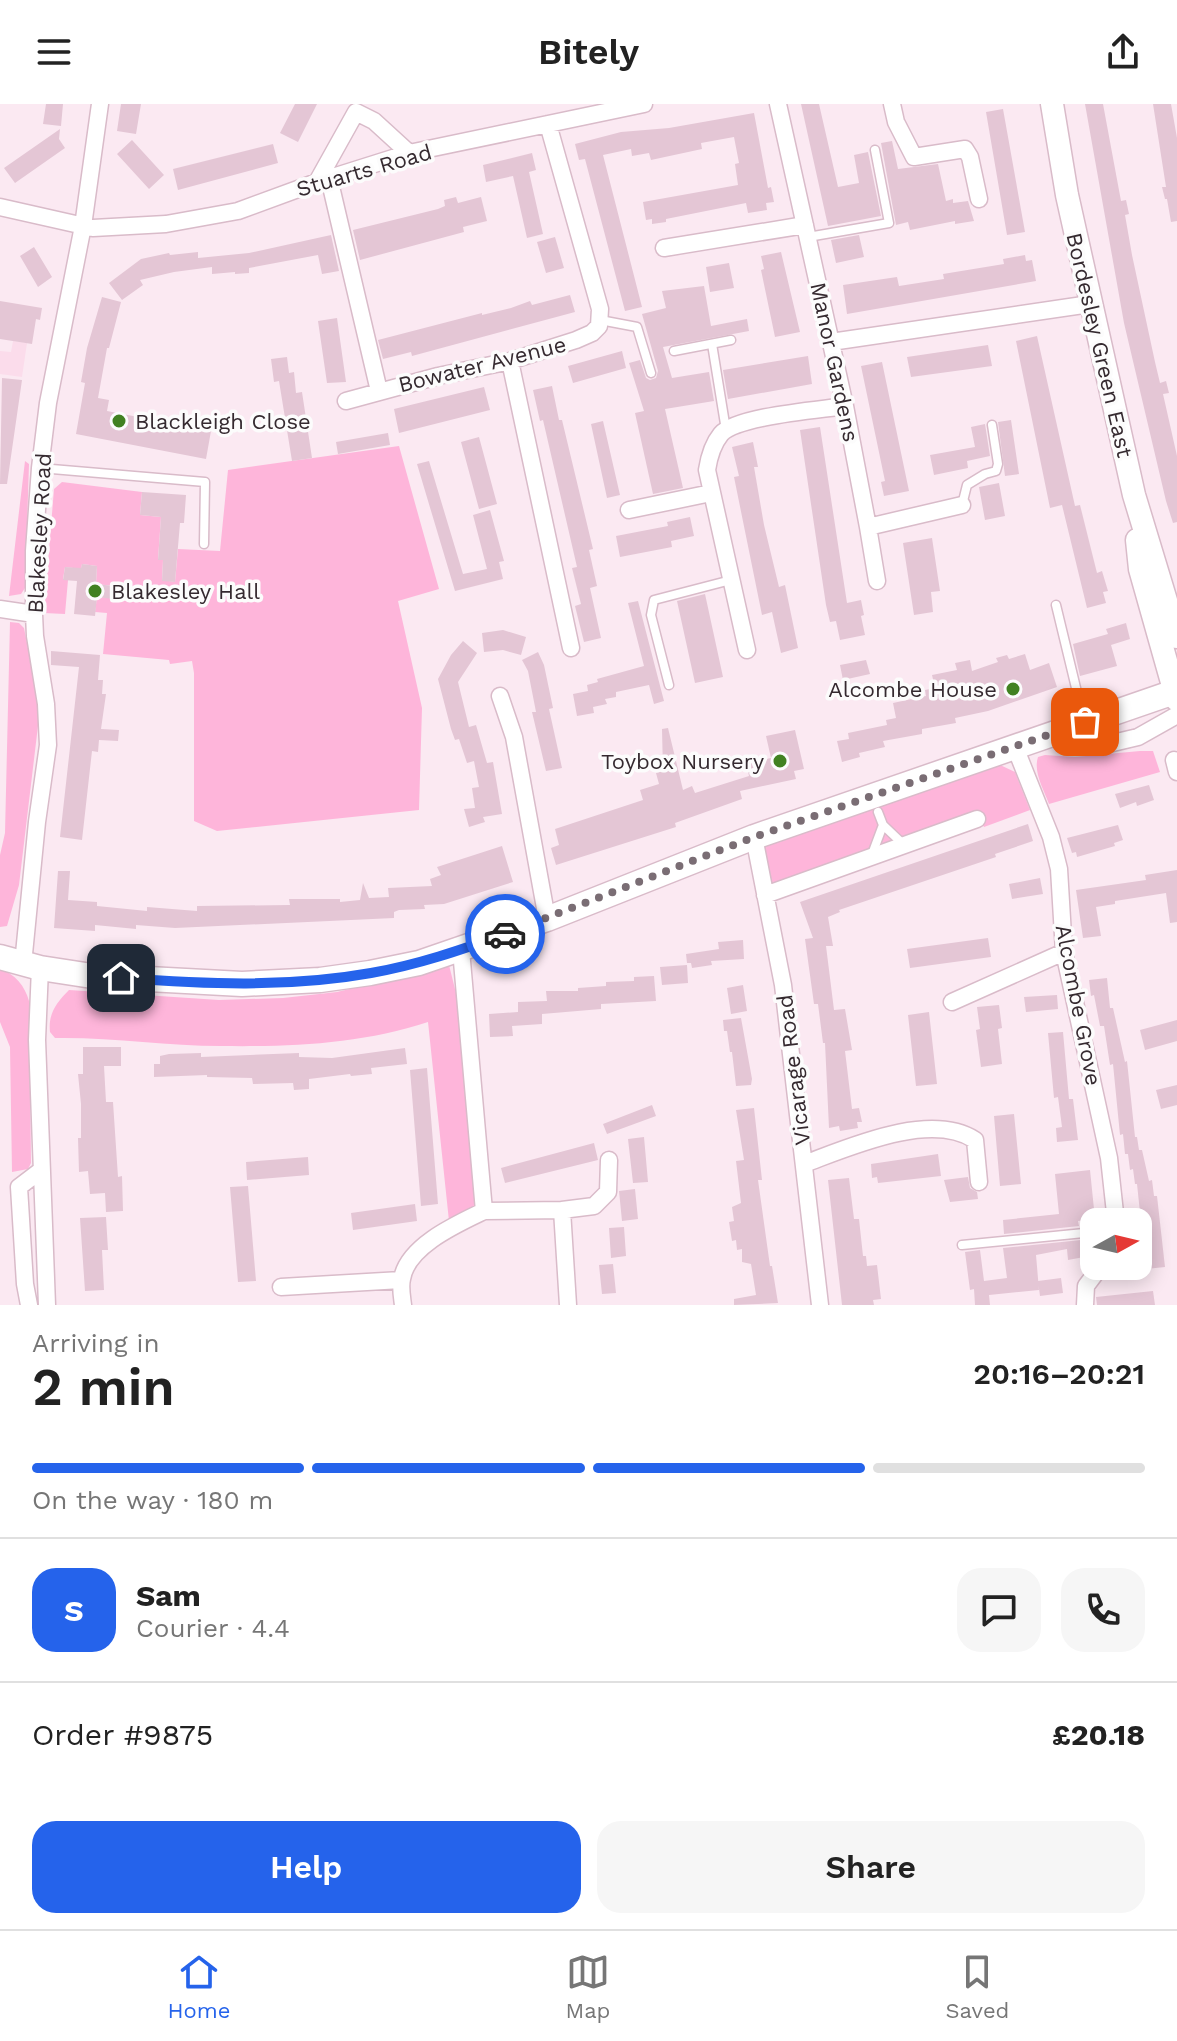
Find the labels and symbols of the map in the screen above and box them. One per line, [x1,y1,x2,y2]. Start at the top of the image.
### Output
street label: Stuarts Road [294,139,435,202]
street label: Bordesley Green East [1061,230,1138,460]
street label: Manor Gardens [805,280,864,444]
street label: Bowater Avenue [396,332,569,397]
place label: Blackleigh Close [135,409,311,434]
marker: Blackleigh Close [110,412,128,430]
street label: Blakesley Road [23,452,56,614]
place label: Blakesley Hall [111,579,260,604]
marker: Blakesley Hall [86,582,104,600]
place label: Alcombe House [828,677,997,702]
marker: Alcombe House [1004,680,1022,698]
pin [1051,688,1119,756]
place label: Toybox Nursery [601,749,765,774]
marker: Toybox Nursery [771,752,789,770]
courier [465,894,545,974]
street label: Alcombe Grove [1051,922,1106,1088]
pin [87,944,155,1012]
street label: Vicarage Road [772,993,815,1147]
north arrow [1080,1208,1152,1280]

